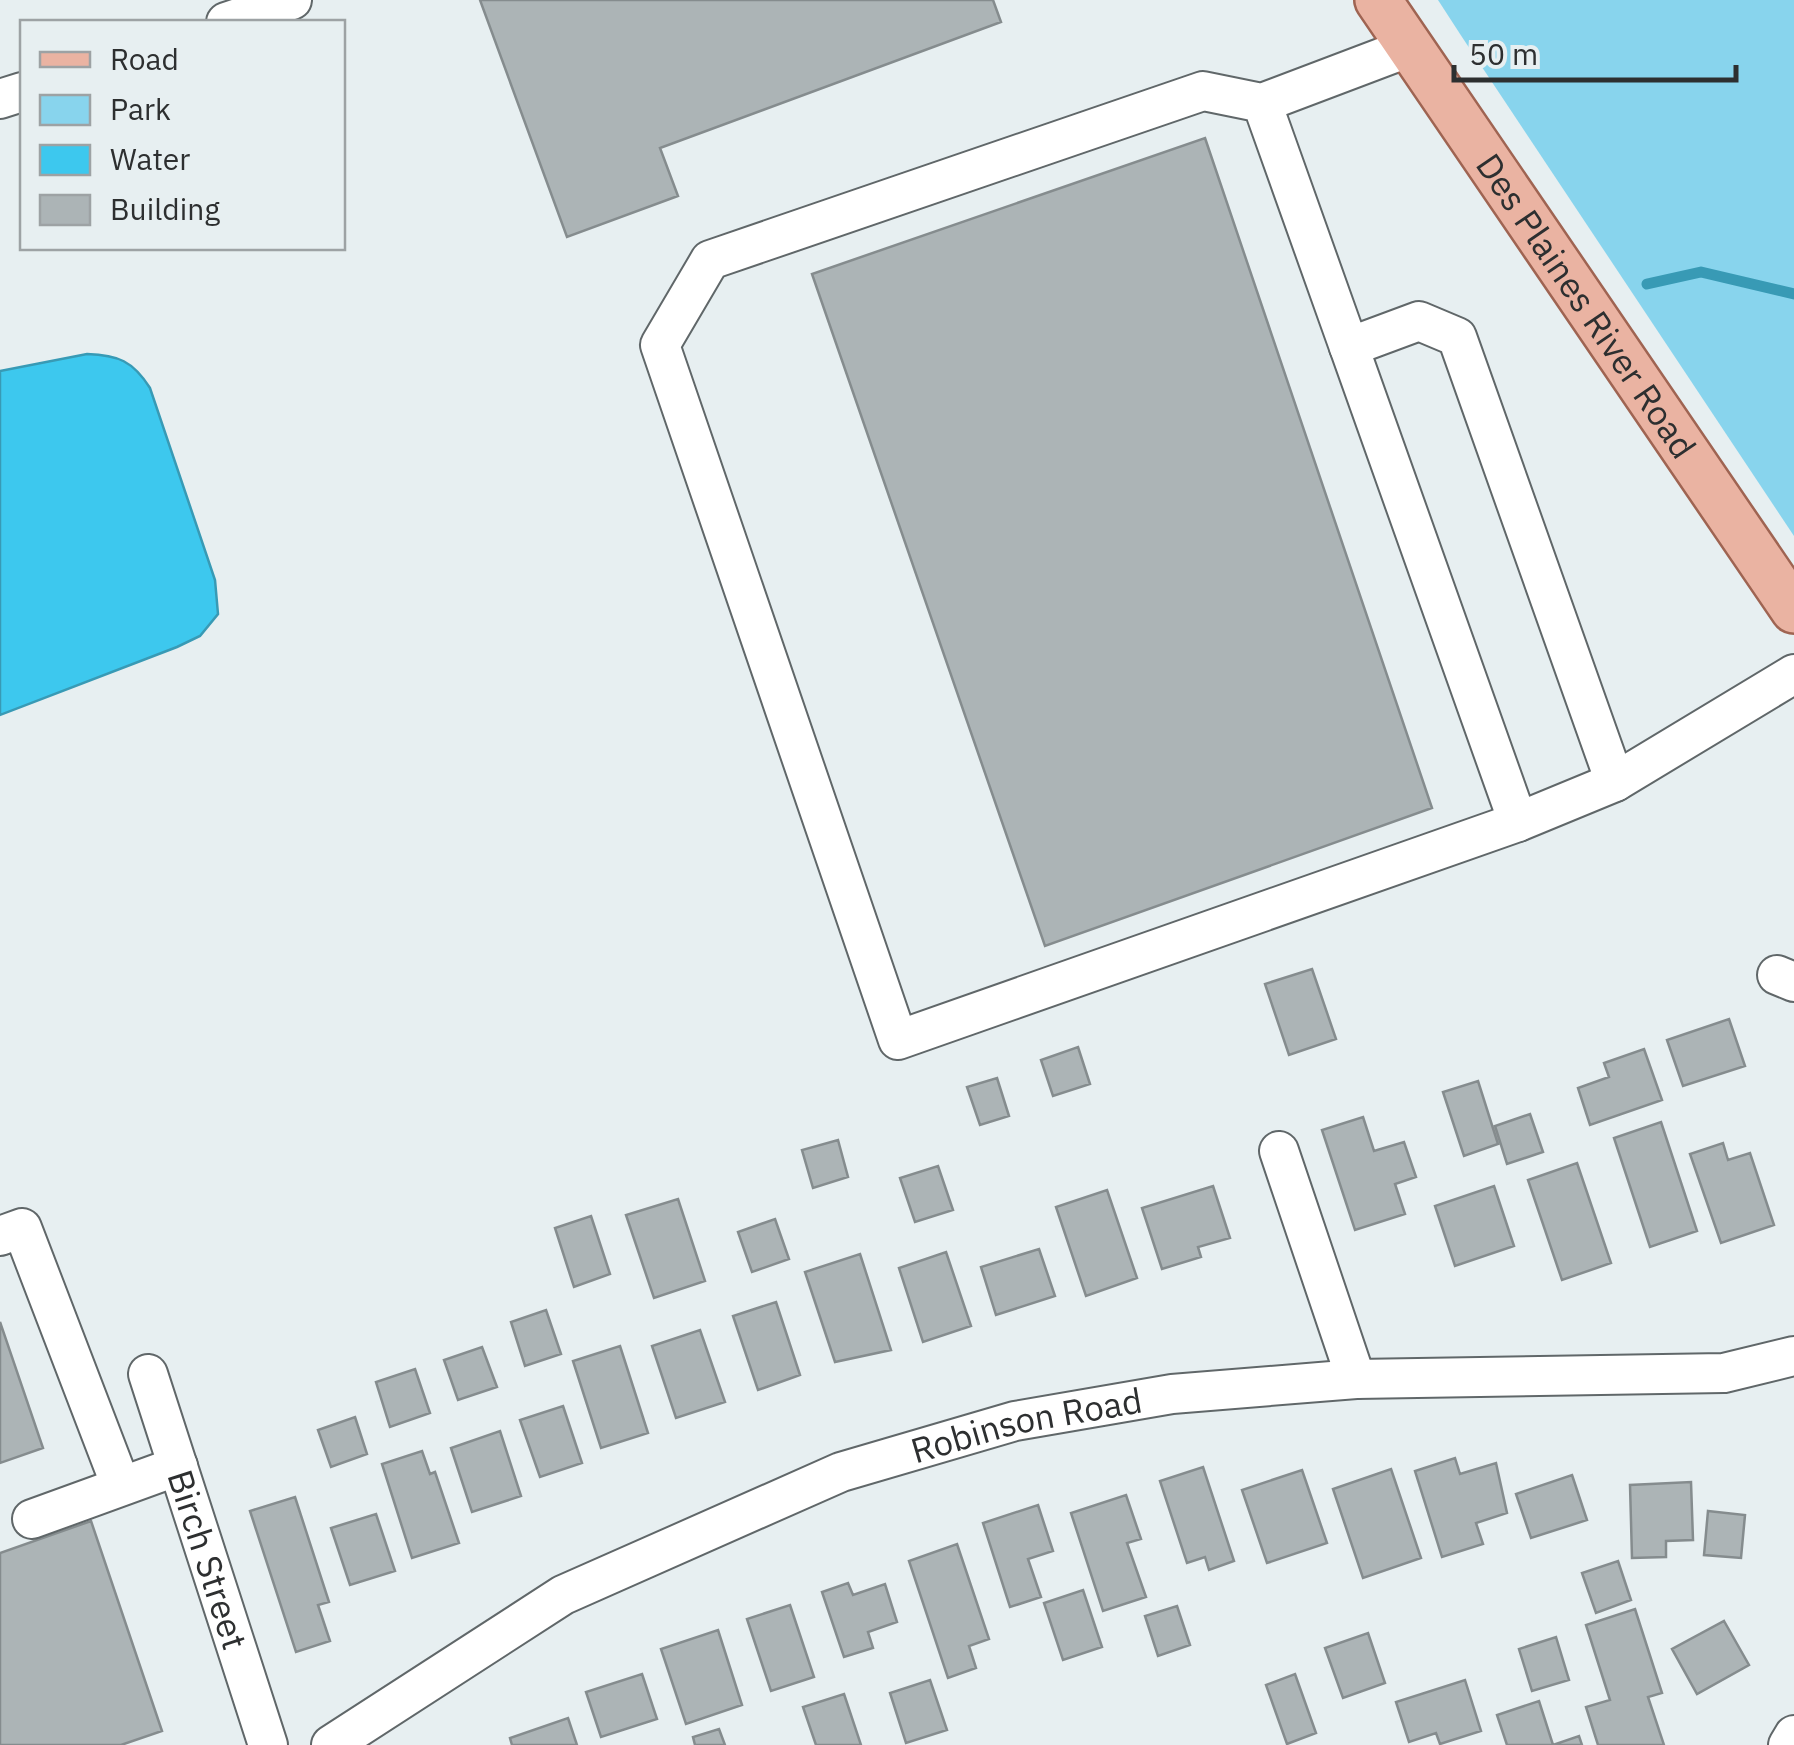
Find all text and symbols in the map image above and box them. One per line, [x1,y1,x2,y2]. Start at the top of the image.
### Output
legend [20,20,345,250]
scale bar [1454,20,1736,82]
text: 50 m [1469,34,1538,73]
text: Road [110,39,179,78]
text: Park [110,89,171,128]
text: Water [110,139,190,178]
street label: Des Plaines River Road [1466,144,1707,467]
text: Building [110,189,220,228]
street label: Robinson Road [905,1377,1145,1473]
street label: Birch Street [157,1464,259,1655]

